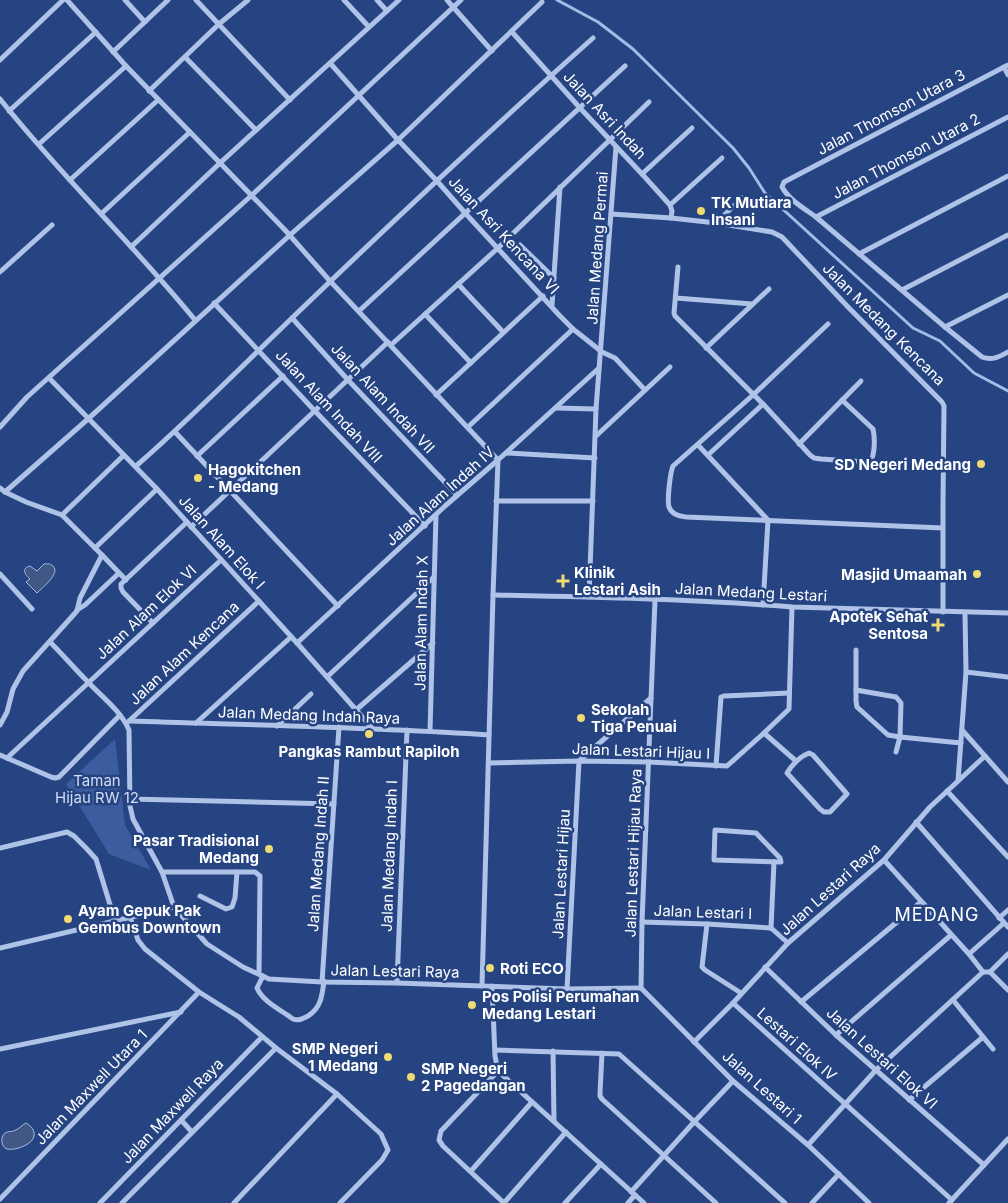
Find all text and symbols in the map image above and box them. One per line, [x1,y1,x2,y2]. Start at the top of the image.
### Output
street label: Jalan Thomson Utara 3 [814,65,968,159]
street label: Jalan Asri Indah [559,67,651,163]
street label: Jalan Thomson Utara 2 [829,109,983,203]
street label: Jalan Medang Permai [582,171,612,325]
street label: Jalan Asri Kencana VI [444,172,564,298]
place label: TK Mutiara Insani [711,193,792,229]
marker: TK Mutiara Insani [695,205,707,217]
street label: Jalan Medang Kencana [819,259,949,389]
street label: Jalan Alam Indah VII [327,339,439,457]
street label: Jalan Alam Indah VIII [272,345,386,467]
street label: Jalan Alam Indah IV [382,442,498,550]
place label: SD Negeri Medang [834,455,971,474]
marker: SD Negeri Medang [975,458,987,470]
place label: Hagokitchen - Medang [208,460,301,496]
marker: Hagokitchen - Medang [192,472,204,484]
street label: Jalan Alam Elok I [175,491,269,593]
street label: Jalan Alam Indah X [410,555,432,691]
street label: Jalan Alam Elok VI [92,561,200,663]
place label: Klinik Lestari Asih [574,563,661,599]
place label: Masjid Umaamah [841,565,967,584]
marker: Masjid Umaamah [971,568,983,580]
marker: Klinik Lestari Asih [556,574,570,588]
street label: Jalan Medang Lestari [674,579,828,605]
street label: Jalan Alam Kencana [125,597,243,709]
place label: Apotek Sehat Sentosa [829,607,929,643]
marker: Apotek Sehat Sentosa [932,619,944,631]
place label: Sekolah Tiga Penuai [591,700,677,736]
street label: Jalan Medang Indah Raya [217,702,401,728]
marker: Sekolah Tiga Penuai [575,712,587,724]
marker: Pangkas Rambut Rapiloh [363,728,375,740]
street label: Jalan Lestari Hijau I [572,739,710,763]
place label: Pangkas Rambut Rapiloh [278,742,460,761]
street label: Jalan Lestari Hijau Raya [621,768,645,938]
park label: Taman Hijau RW 12 [55,771,139,807]
street label: Jalan Medang Indah II [303,776,333,932]
street label: Jalan Medang Indah I [377,780,401,932]
street label: Jalan Lestari Hijau [548,809,574,939]
place label: Pasar Tradisional Medang [133,831,259,867]
street label: Jalan Lestari Raya [776,839,884,939]
marker: Pasar Tradisional Medang [263,843,275,855]
place label: Ayam Gepuk Pak Gembus Downtown [78,901,221,937]
street label: Jalan Lestari I [653,901,753,923]
district label: MEDANG [895,904,979,925]
marker: Ayam Gepuk Pak Gembus Downtown [62,913,74,925]
place label: Roti ECO [500,959,564,978]
street label: Jalan Lestari Raya [330,960,460,982]
marker: Roti ECO [484,962,496,974]
place label: Pos Polisi Perumahan Medang Lestari [482,987,639,1023]
marker: Pos Polisi Perumahan Medang Lestari [466,999,478,1011]
street label: Lestari Elok IV [753,1003,841,1085]
street label: Jalan Lestari Elok VI [823,1003,941,1113]
street label: Jalan Maxwell Utara 1 [31,1025,151,1149]
place label: SMP Negeri 1 Medang [292,1039,378,1075]
street label: Jalan Lestari 1 [718,1046,806,1128]
marker: SMP Negeri 1 Medang [382,1051,394,1063]
street label: Jalan Maxwell Raya [117,1054,227,1168]
place label: SMP Negeri 2 Pagedangan [421,1059,526,1095]
marker: SMP Negeri 2 Pagedangan [405,1071,417,1083]

